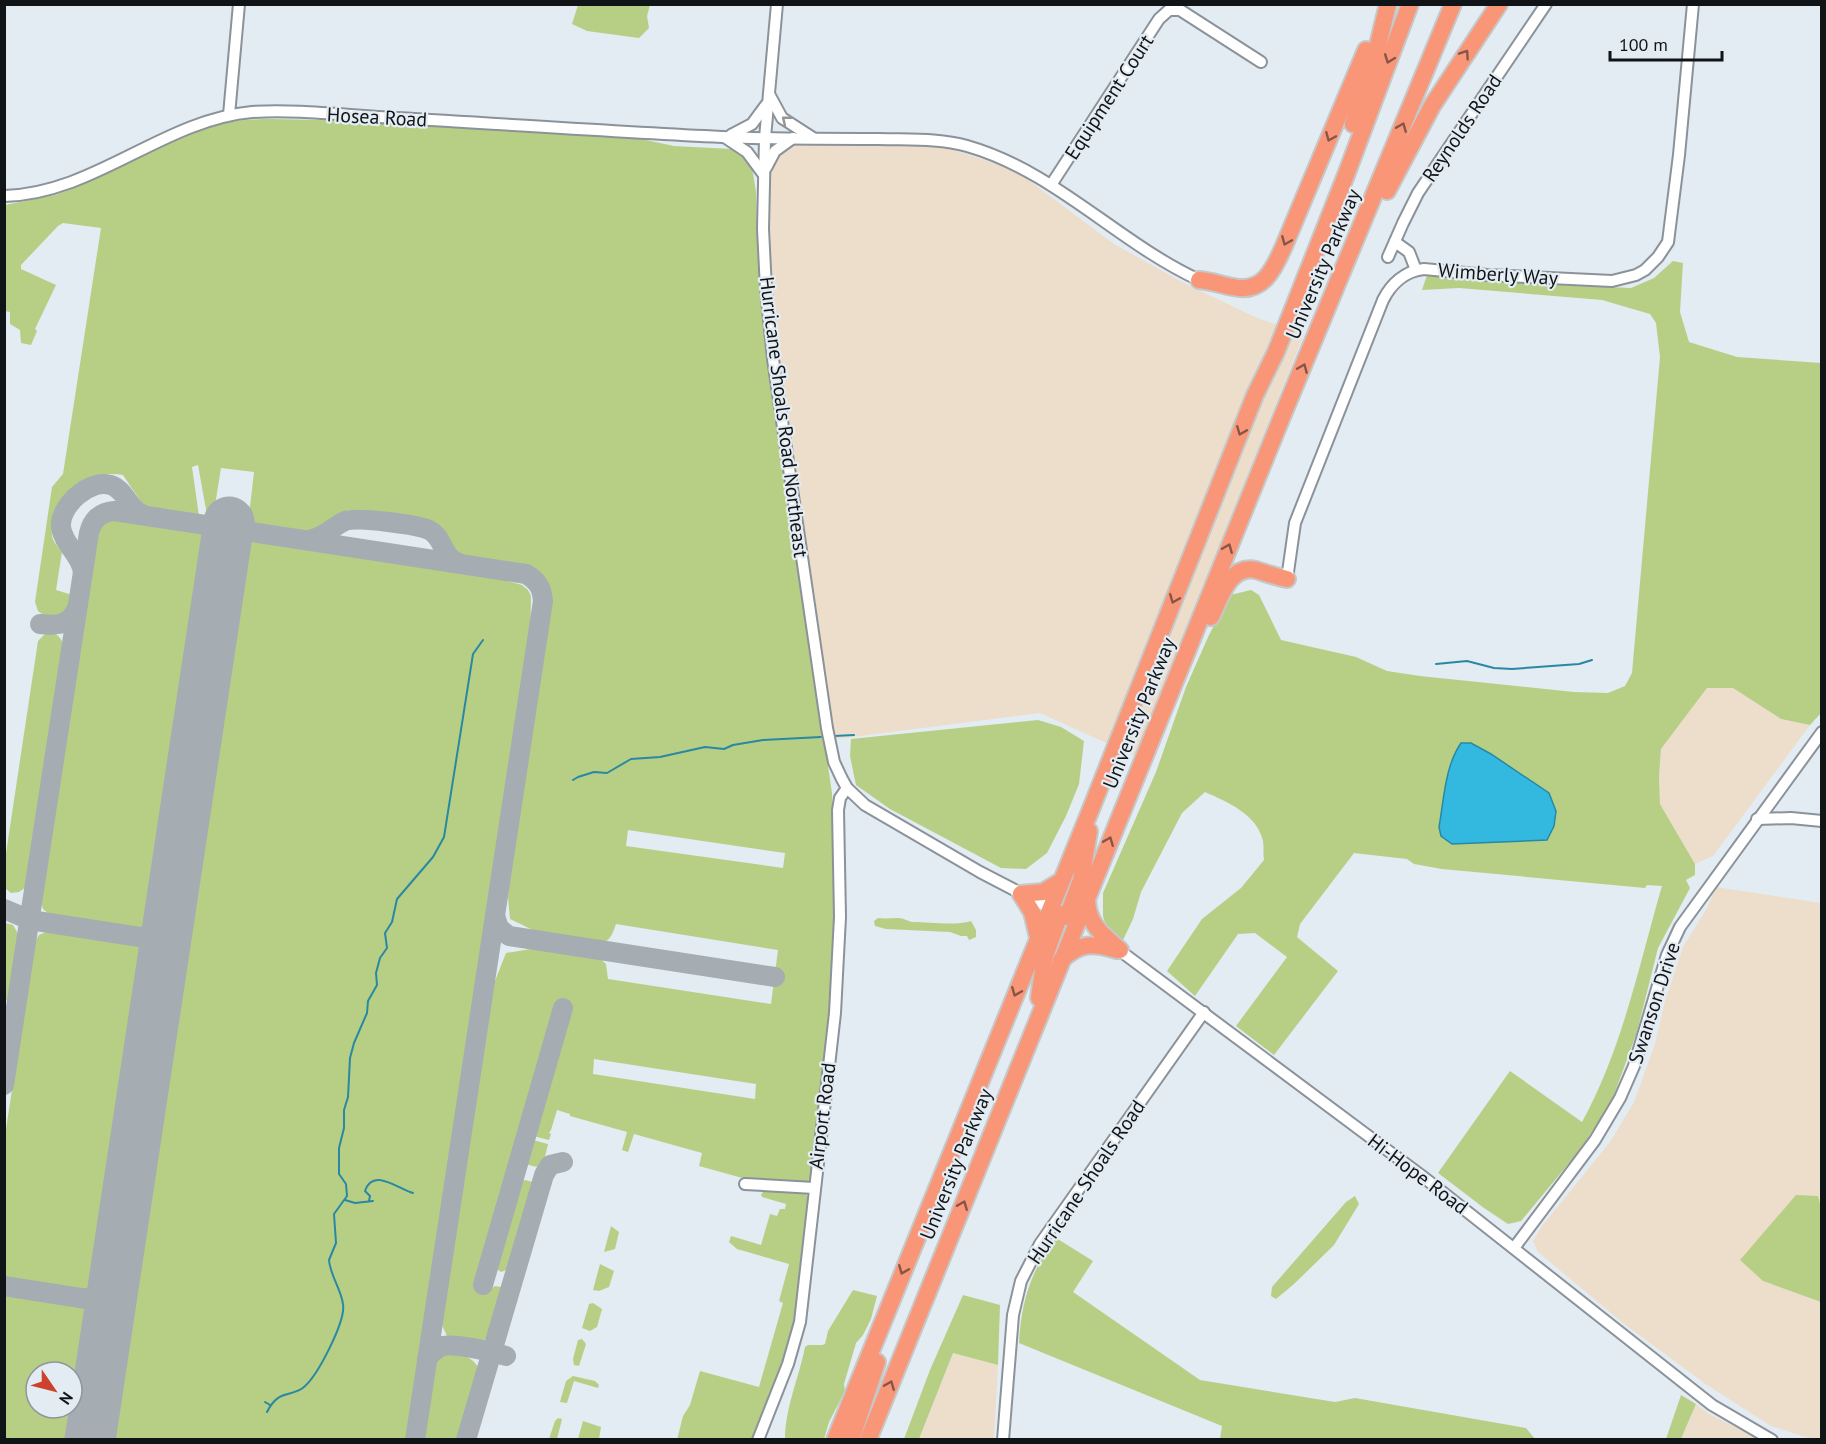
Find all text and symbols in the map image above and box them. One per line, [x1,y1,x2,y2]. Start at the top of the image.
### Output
scale bar [1610,24,1722,62]
street label: Equipment Court [1059,29,1159,165]
text: 100 m [1619,33,1668,56]
one-way arrow [1458,50,1469,61]
one-way arrow [1384,53,1396,64]
street label: Reynolds Road [1416,69,1508,187]
street label: Hosea Road [326,101,428,133]
one-way arrow [782,117,793,128]
one-way arrow [1395,123,1407,134]
one-way arrow [1325,130,1337,141]
street label: University Parkway [1280,184,1367,343]
one-way arrow [1282,235,1294,246]
street label: Wimberly Way [1437,257,1560,291]
street label: Hurricane Shoals Road Northeast [754,275,814,559]
one-way arrow [1295,363,1307,374]
one-way arrow [1235,425,1248,435]
one-way arrow [1221,543,1233,554]
one-way arrow [1169,592,1181,603]
street label: University Parkway [1097,633,1181,792]
one-way arrow [1102,837,1114,848]
street label: Swanson Drive [1622,939,1686,1067]
one-way arrow [1011,986,1023,997]
street label: Airport Road [803,1061,841,1171]
street label: University Parkway [914,1084,998,1243]
street label: Hurricane Shoals Road [1021,1095,1151,1269]
street label: Hi-Hope Road [1363,1128,1473,1220]
one-way arrow [956,1200,968,1211]
one-way arrow [898,1264,910,1275]
north arrow [24,1360,84,1420]
one-way arrow [883,1381,895,1392]
text: N [55,1389,77,1409]

